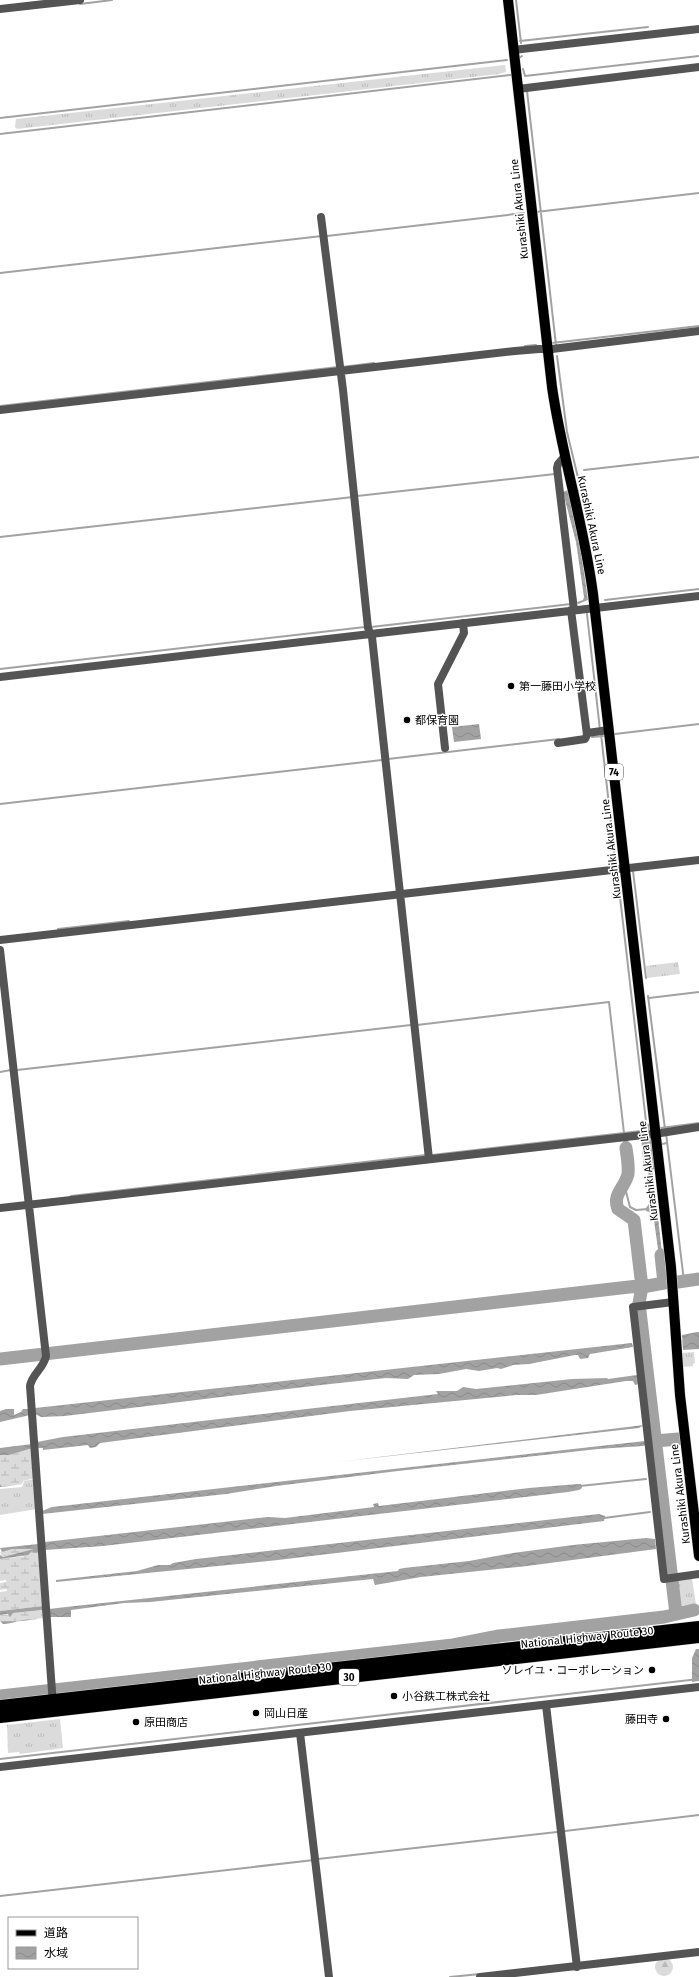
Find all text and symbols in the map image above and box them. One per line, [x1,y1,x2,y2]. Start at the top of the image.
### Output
street label: Kurashiki Akura Line [508,158,531,260]
street label: Kurashiki Akura Line [575,474,608,576]
place label: 第一藤田小学校 [519,680,596,693]
marker: 第一藤田小学校 [506,681,516,691]
place label: 都保育園 [415,714,459,727]
marker: 都保育園 [402,715,412,725]
road number: 74 [605,764,623,780]
street label: Kurashiki Akura Line [599,798,624,900]
street label: Kurashiki Akura Line [636,1120,661,1222]
street label: Kurashiki Akura Line [668,1443,693,1545]
street label: National Highway Route 30 [520,1624,654,1651]
street label: National Highway Route 30 [198,1660,332,1687]
place label: ソレイユ・コーポレーション [501,1664,644,1677]
marker: ソレイユ・コーポレーション [647,1665,657,1675]
road number: 30 [339,1669,359,1685]
place label: 小谷鉄工株式会社 [402,1690,490,1703]
marker: 小谷鉄工株式会社 [389,1691,399,1701]
place label: 岡山日産 [264,1707,308,1720]
marker: 岡山日産 [251,1708,261,1718]
place label: 藤田寺 [625,1713,658,1726]
marker: 藤田寺 [661,1714,671,1724]
place label: 原田商店 [144,1716,188,1729]
marker: 原田商店 [131,1717,141,1727]
legend [8,1917,138,1969]
text: 道路 [44,1926,68,1940]
text: 水域 [44,1946,68,1960]

